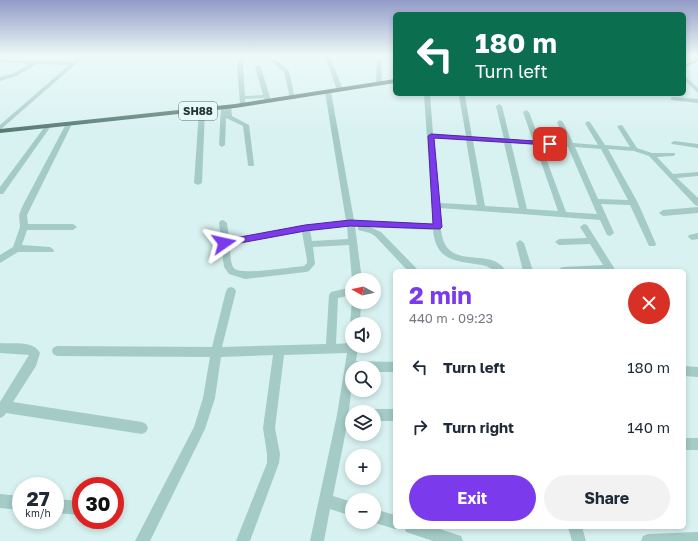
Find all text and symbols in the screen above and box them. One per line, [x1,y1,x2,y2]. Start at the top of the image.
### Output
text: 180 m [475,26,557,59]
icon: left [409,28,461,80]
text: Turn left [475,60,548,82]
road number: SH88 [179,102,217,120]
pin [533,127,567,161]
icon: arrive [539,133,561,155]
position arrow [203,222,245,264]
north arrow [345,273,381,309]
map controls [345,273,381,529]
text: 2 min [409,280,472,309]
button: close [628,282,670,324]
text: 440 m · 09:23 [409,310,493,326]
button: sound [345,317,381,353]
icon: left [409,356,431,378]
text: Turn left [443,358,505,376]
text: 180 m [627,358,670,376]
button: search [345,361,381,397]
button: layers [345,405,381,441]
icon: right [409,416,431,438]
text: Turn right [443,418,514,436]
text: 140 m [627,418,670,436]
button: + [345,449,381,485]
button: Exit [409,475,536,521]
button: Share [544,475,670,521]
speed limit sign: 30 [72,477,124,529]
text: 27 [26,486,50,510]
button: − [345,493,381,529]
text: km/h [25,507,51,519]

